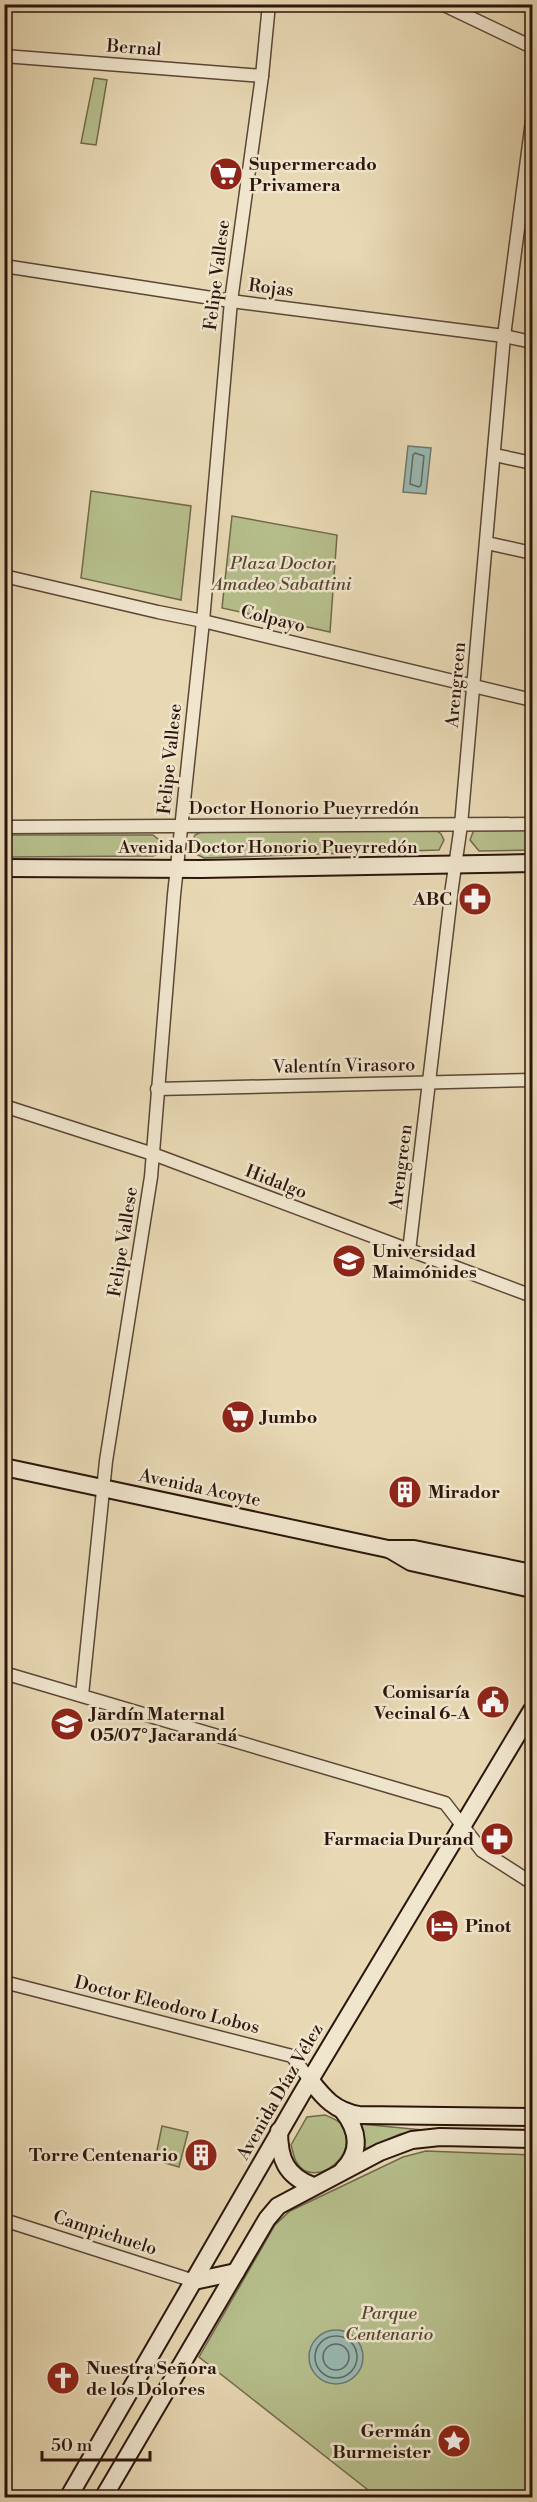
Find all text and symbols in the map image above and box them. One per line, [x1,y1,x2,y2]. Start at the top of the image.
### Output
street label: Bernal [105,35,163,61]
place label: Supermercado Privamera [249,153,377,197]
supermarket icon: Supermercado Privamera [208,156,244,192]
street label: Felipe Vallese [199,218,235,332]
street label: Rojas [247,274,295,302]
park label: Plaza Doctor Amadeo Sabattini [210,552,352,596]
street label: Colpayo [238,600,308,638]
street label: Arengreen [441,641,471,730]
street label: Felipe Vallese [153,702,187,816]
street label: Doctor Honorio Pueyrredón [189,797,420,820]
street label: Avenida Doctor Honorio Pueyrredón [117,836,418,859]
pharmacy icon: ABC [457,881,493,917]
place label: ABC [412,888,452,911]
street label: Valentín Virasoro [271,1053,416,1079]
street label: Arengreen [384,1123,418,1212]
street label: Hidalgo [242,1160,310,1204]
street label: Felipe Vallese [103,1185,143,1299]
place label: Universidad Maimónides [372,1240,477,1284]
school or university icon: Universidad Maimónides [331,1243,367,1279]
supermarket icon: Jumbo [220,1399,256,1435]
place label: Jumbo [258,1406,317,1429]
street label: Avenida Acoyte [136,1464,263,1512]
building icon: Mirador [387,1474,423,1510]
place label: Mirador [428,1481,500,1504]
place label: Comisaría Vecinal 6-A [373,1681,471,1725]
public building icon: Comisaría Vecinal 6-A [475,1684,511,1720]
place label: Jardín Maternal 05/07° Jacarandá [87,1703,238,1747]
school or university icon: Jardín Maternal 05/07° Jacarandá [49,1706,85,1742]
pharmacy icon: Farmacia Durand [479,1821,515,1857]
place label: Farmacia Durand [323,1828,474,1851]
hotel icon: Pinot [424,1908,460,1944]
place label: Pinot [465,1915,512,1938]
street label: Doctor Eleodoro Lobos [72,1971,262,2039]
street label: Avenida Díaz Vélez [231,2020,328,2165]
building icon: Torre Centenario [183,2137,219,2173]
place label: Torre Centenario [29,2144,178,2167]
street label: Campichuelo [50,2205,160,2261]
park label: Parque Centenario [345,2302,433,2346]
place label: Nuestra Señora de los Dolores [86,2357,217,2401]
church icon: Nuestra Señora de los Dolores [45,2360,81,2396]
place label: Germán Burmeister [332,2420,431,2464]
place icon: Germán Burmeister [436,2423,472,2459]
scale bar [42,2424,150,2462]
text: 50 m [51,2434,93,2457]

